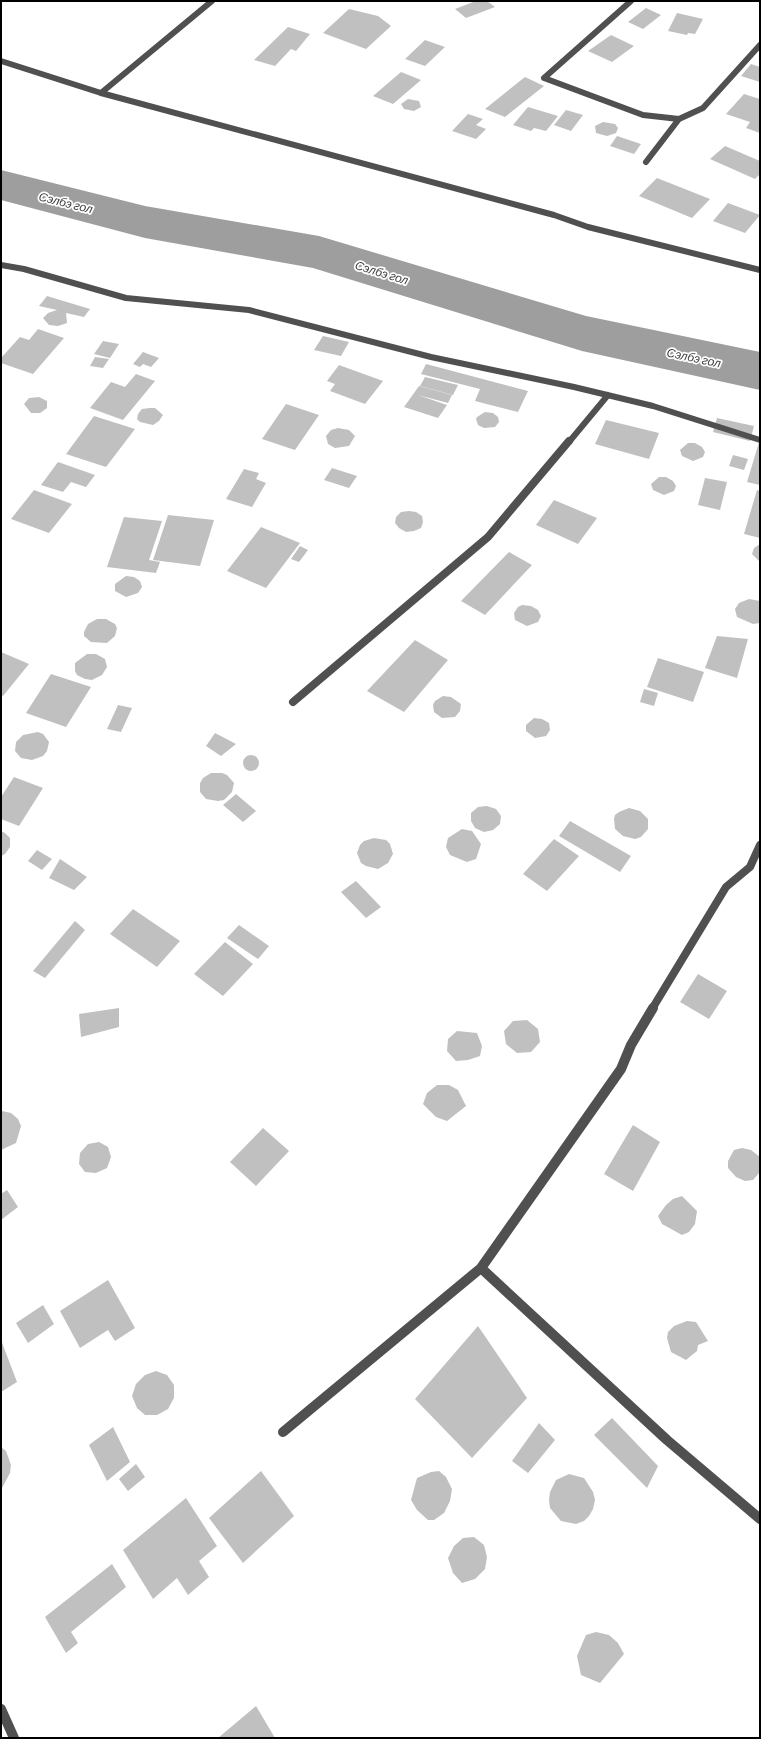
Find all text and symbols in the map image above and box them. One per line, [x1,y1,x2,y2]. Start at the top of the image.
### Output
water label: Сэлбэ гол [38,189,95,216]
water label: Сэлбэ гол [354,257,411,287]
water label: Сэлбэ гол [666,344,723,370]

